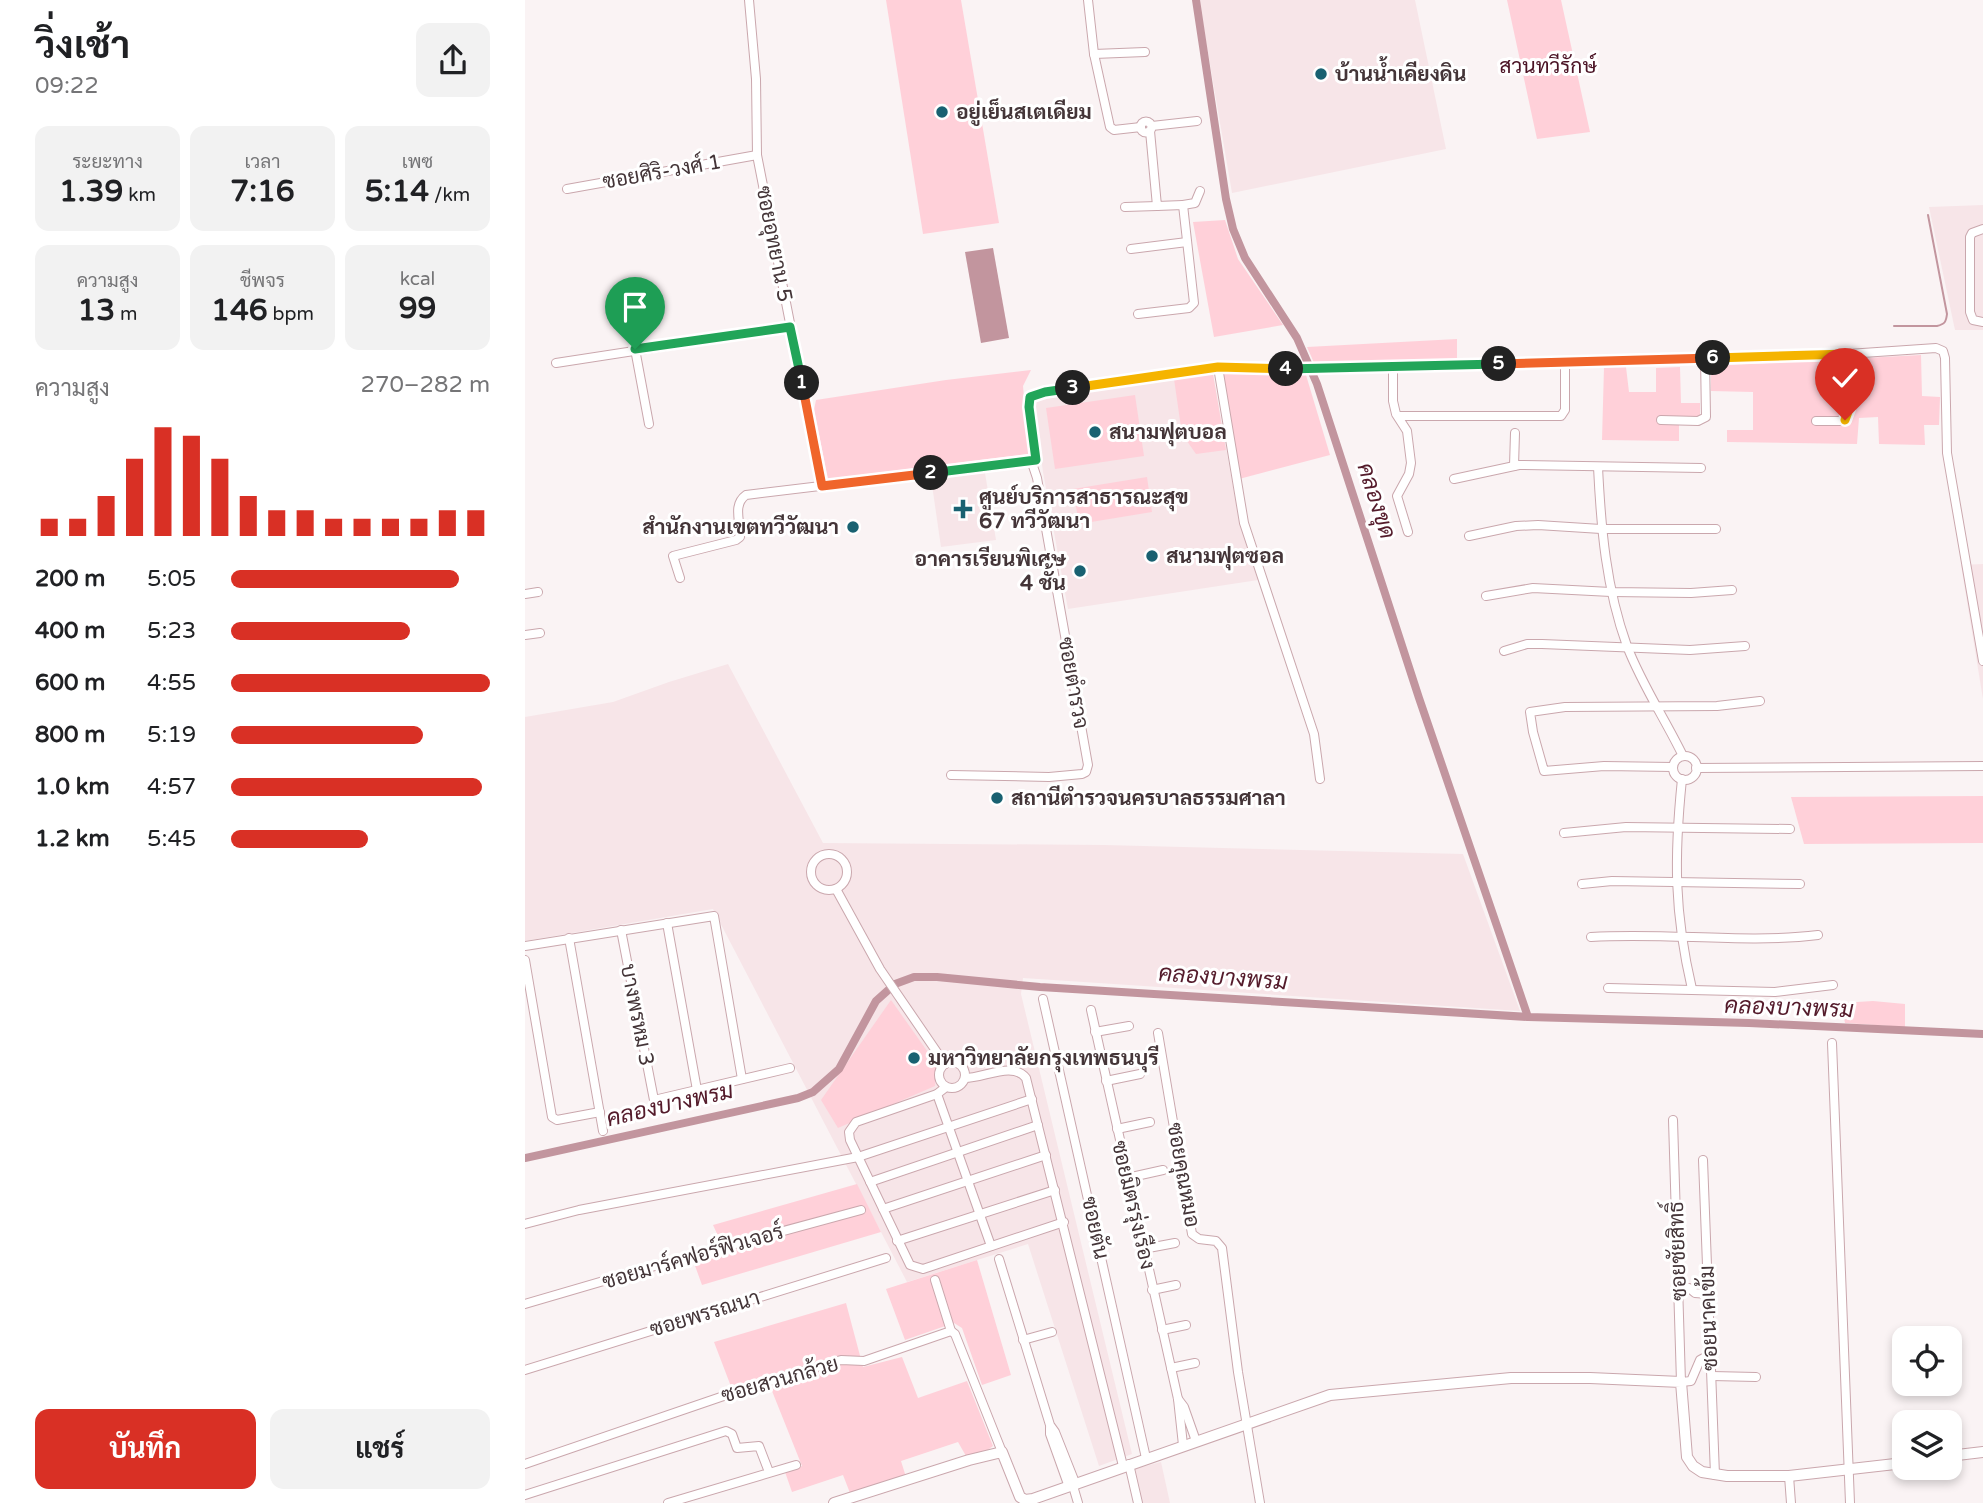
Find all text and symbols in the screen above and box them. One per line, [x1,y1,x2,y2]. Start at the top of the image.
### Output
text: วิ่งเช้า [35,23,130,69]
button: share [416,23,490,97]
park label: สวนทวีรักษ์ [1499,52,1597,79]
place label: บ้านน้ำเคียงดิน [1335,56,1466,87]
marker: บ้านน้ำเคียงดิน [1313,66,1329,82]
text: 09:22 [35,72,99,100]
place label: อยู่เย็นสเตเดียม [956,98,1092,126]
marker: อยู่เย็นสเตเดียม [934,104,950,120]
street label: ซอยศิริ-วงศ์ 1 [600,147,723,195]
text: ระยะทาง [72,151,143,173]
text: เวลา [245,151,280,173]
text: เพซ [402,151,433,173]
text: 1.39 [59,173,123,210]
text: 7:16 [230,173,295,210]
text: 5:14 [365,173,429,210]
text: km [123,184,156,206]
text: /km [429,184,470,206]
street label: ซอยอุทยาน 5 [750,184,797,304]
text: kcal [400,268,435,290]
text: ความสูง [77,270,138,292]
text: ชีพจร [240,270,285,292]
pin [605,277,665,349]
icon: arrive [616,288,654,326]
text: 99 [399,290,436,327]
text: 13 [77,292,115,329]
text: 146 [211,292,268,329]
text: m [115,303,138,325]
text: bpm [268,303,314,325]
pin: 6 [1695,340,1731,376]
pin: 5 [1481,346,1517,382]
text: 6 [1707,346,1718,368]
pin [1815,348,1875,420]
pin: 4 [1269,352,1303,386]
text: 5 [1493,352,1504,374]
text: 4 [1280,357,1291,379]
icon: check [1826,359,1864,397]
pin: 1 [785,366,819,400]
pin: 3 [1055,370,1091,406]
text: 270–282 m [361,371,490,399]
text: 1 [796,371,807,393]
text: ความสูง [35,375,110,403]
text: 3 [1067,376,1078,398]
place label: สนามฟุตบอล [1109,420,1227,447]
marker: สนามฟุตบอล [1087,424,1103,440]
pin: 2 [913,456,949,490]
water label: คลองขุด [1350,459,1401,543]
text: 2 [925,461,936,483]
place label: ศูนย์บริการสาธารณะสุข 67 ทวีวัฒนา [979,484,1189,534]
marker: ศูนย์บริการสาธารณะสุข 67 ทวีวัฒนา [953,499,973,519]
place label: สำนักงานเขตทวีวัฒนา [642,514,839,540]
marker: สำนักงานเขตทวีวัฒนา [845,519,861,535]
place label: สนามฟุตซอล [1166,544,1284,571]
place label: อาคารเรียนพิเศษ 4 ชั้น [915,546,1067,596]
marker: สนามฟุตซอล [1144,548,1160,564]
marker: อาคารเรียนพิเศษ 4 ชั้น [1072,563,1088,579]
text: 200 m [35,565,105,593]
text: 5:05 [147,565,196,593]
text: 400 m [35,617,105,645]
text: 5:23 [147,617,196,645]
street label: ซอยตำรวจ [1053,635,1093,731]
text: 600 m [35,669,105,697]
text: 4:55 [147,669,196,697]
text: 800 m [35,721,105,749]
text: 5:19 [147,721,196,749]
text: 1.0 km [35,773,110,801]
text: 4:57 [147,773,196,801]
place label: สถานีตำรวจนครบาลธรรมศาลา [1011,785,1286,811]
marker: สถานีตำรวจนครบาลธรรมศาลา [989,790,1005,806]
text: 1.2 km [35,825,110,853]
text: 5:45 [147,825,196,853]
water label: คลองบางพรม [1157,960,1289,996]
street label: บางพรหม 3 [615,962,659,1068]
water label: คลองบางพรม [1724,992,1854,1024]
place label: มหาวิทยาลัยกรุงเทพธนบุรี [928,1045,1159,1073]
marker: มหาวิทยาลัยกรุงเทพธนบุรี [906,1050,922,1066]
water label: คลองบางพรม [604,1077,736,1133]
street label: ซอยคุณหมอ [1161,1121,1205,1230]
street label: ซอยมิตรรุ่งเรือง [1105,1138,1162,1272]
street label: ซอยตัน [1076,1194,1114,1262]
street label: ซอยชัยสิทธิ์ [1656,1201,1692,1301]
street label: ซอยมาร์คฟอร์ฟิวเจอร์ [599,1217,786,1295]
street label: ซอยนาคเข้ม [1695,1265,1723,1371]
street label: ซอยพรรณนา [647,1285,763,1343]
map controls [1892,1326,1962,1480]
button: locate [1892,1326,1962,1396]
street label: ซอยสวนกล้วย [719,1351,841,1409]
button: บันทึก [35,1409,256,1489]
button: แชร์ [270,1409,490,1489]
button: layers [1892,1410,1962,1480]

